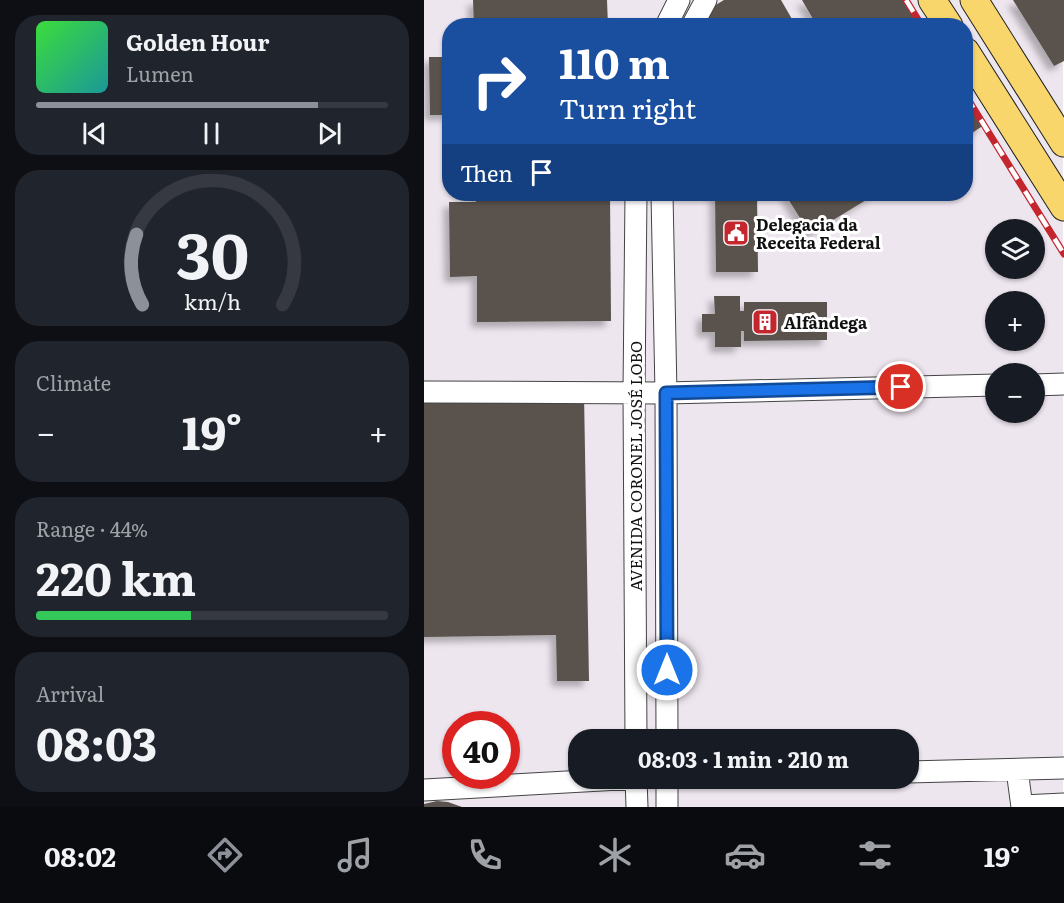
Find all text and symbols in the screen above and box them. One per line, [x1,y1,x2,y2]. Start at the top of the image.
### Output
text: Golden Hour [126,25,269,58]
text: 110 m [559,30,670,92]
icon: right [460,42,538,120]
text: Lumen [126,58,194,88]
text: Turn right [559,87,696,127]
icon: previous [78,117,111,150]
icon: pause [195,117,228,150]
icon: next [313,117,346,150]
text: Then [460,156,513,189]
icon: arrive [525,156,558,189]
text: 30 [175,206,249,298]
place label: Delegacia da Receita Federal [756,212,881,254]
public building icon: Delegacia da Receita Federal [721,218,751,248]
map controls [985,219,1045,423]
button: layers [985,219,1045,279]
text: km/h [183,286,241,318]
button: + [985,291,1045,351]
building icon: Alfândega [750,307,780,337]
place label: Alfândega [784,310,868,334]
street label: AVENIDA CORONEL JOSÉ LOBO [623,341,647,591]
pin [875,361,926,412]
button: − [985,363,1045,423]
text: Climate [36,367,111,397]
icon: arrive [884,370,917,403]
text: 19° [182,397,242,464]
text: − [36,406,55,455]
text: + [369,406,388,455]
text: Range · 44% [36,513,148,543]
text: 220 km [36,543,196,610]
position arrow [635,638,699,702]
text: Arrival [36,678,104,708]
text: 08:03 [36,708,157,775]
speed limit sign: 40 [442,711,520,789]
text: 08:03 · 1 min · 210 m [638,742,849,775]
icon: directions [204,834,246,876]
icon: music [334,834,376,876]
icon: phone [464,834,506,876]
icon: climate [594,834,636,876]
icon: car [724,834,766,876]
icon: filters [854,834,896,876]
text: 08:02 [44,835,116,875]
text: 19° [984,835,1020,875]

